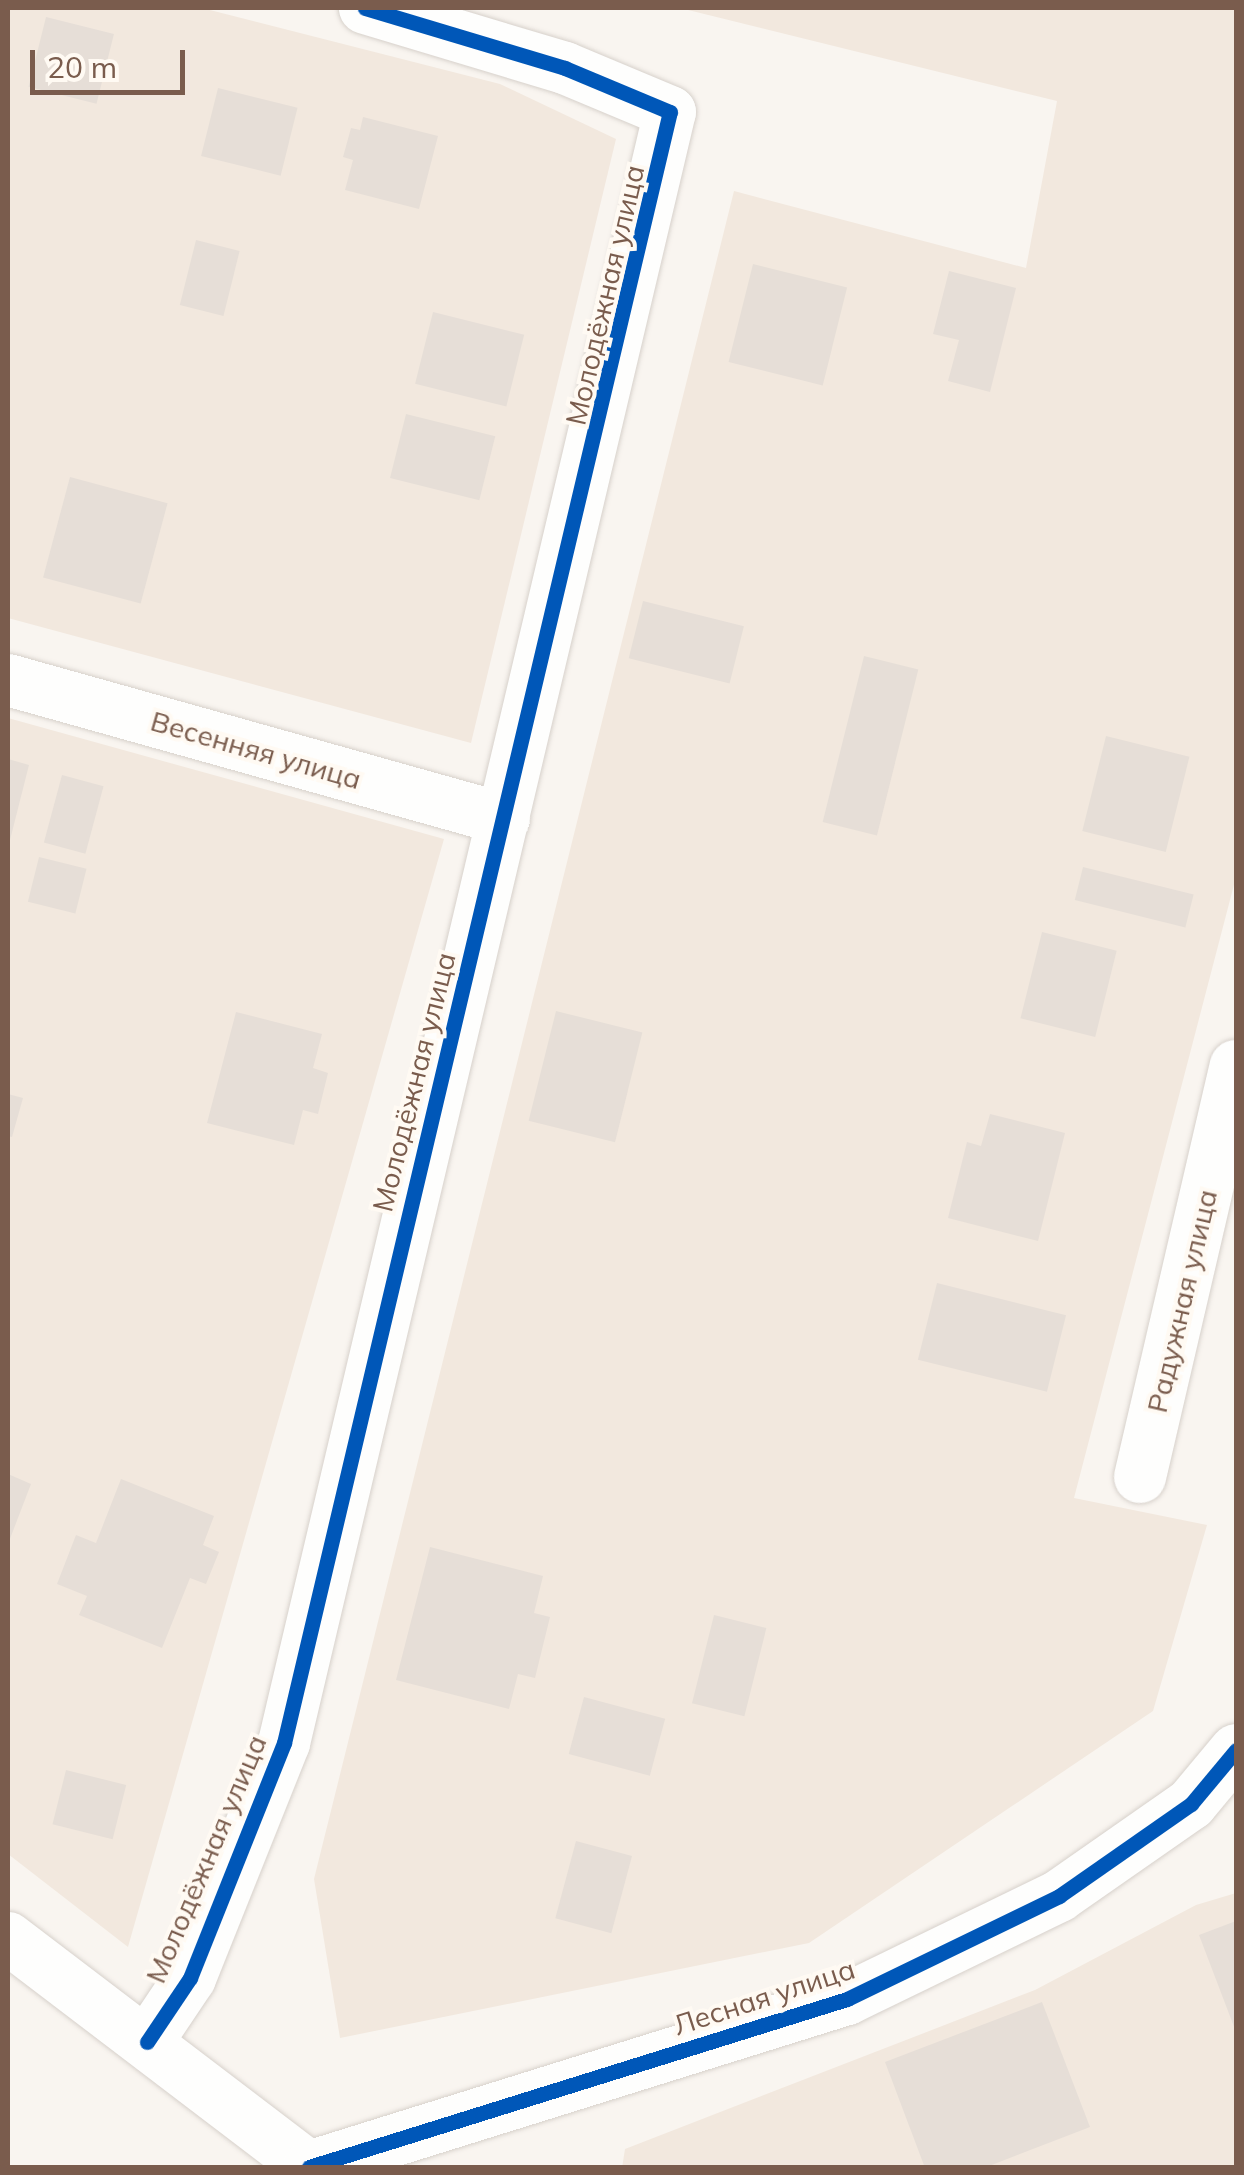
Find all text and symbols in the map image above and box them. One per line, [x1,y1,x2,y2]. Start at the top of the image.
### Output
scale bar [35,30,190,92]
text: 20 m [47,48,117,86]
street label: Молодёжная улица [559,162,651,428]
street label: Весенняя улица [147,704,365,796]
street label: Молодёжная улица [366,949,462,1215]
street label: Радужная улица [1140,1186,1224,1416]
street label: Молодёжная улица [139,1730,273,1988]
street label: Лесная улица [669,1952,859,2042]

